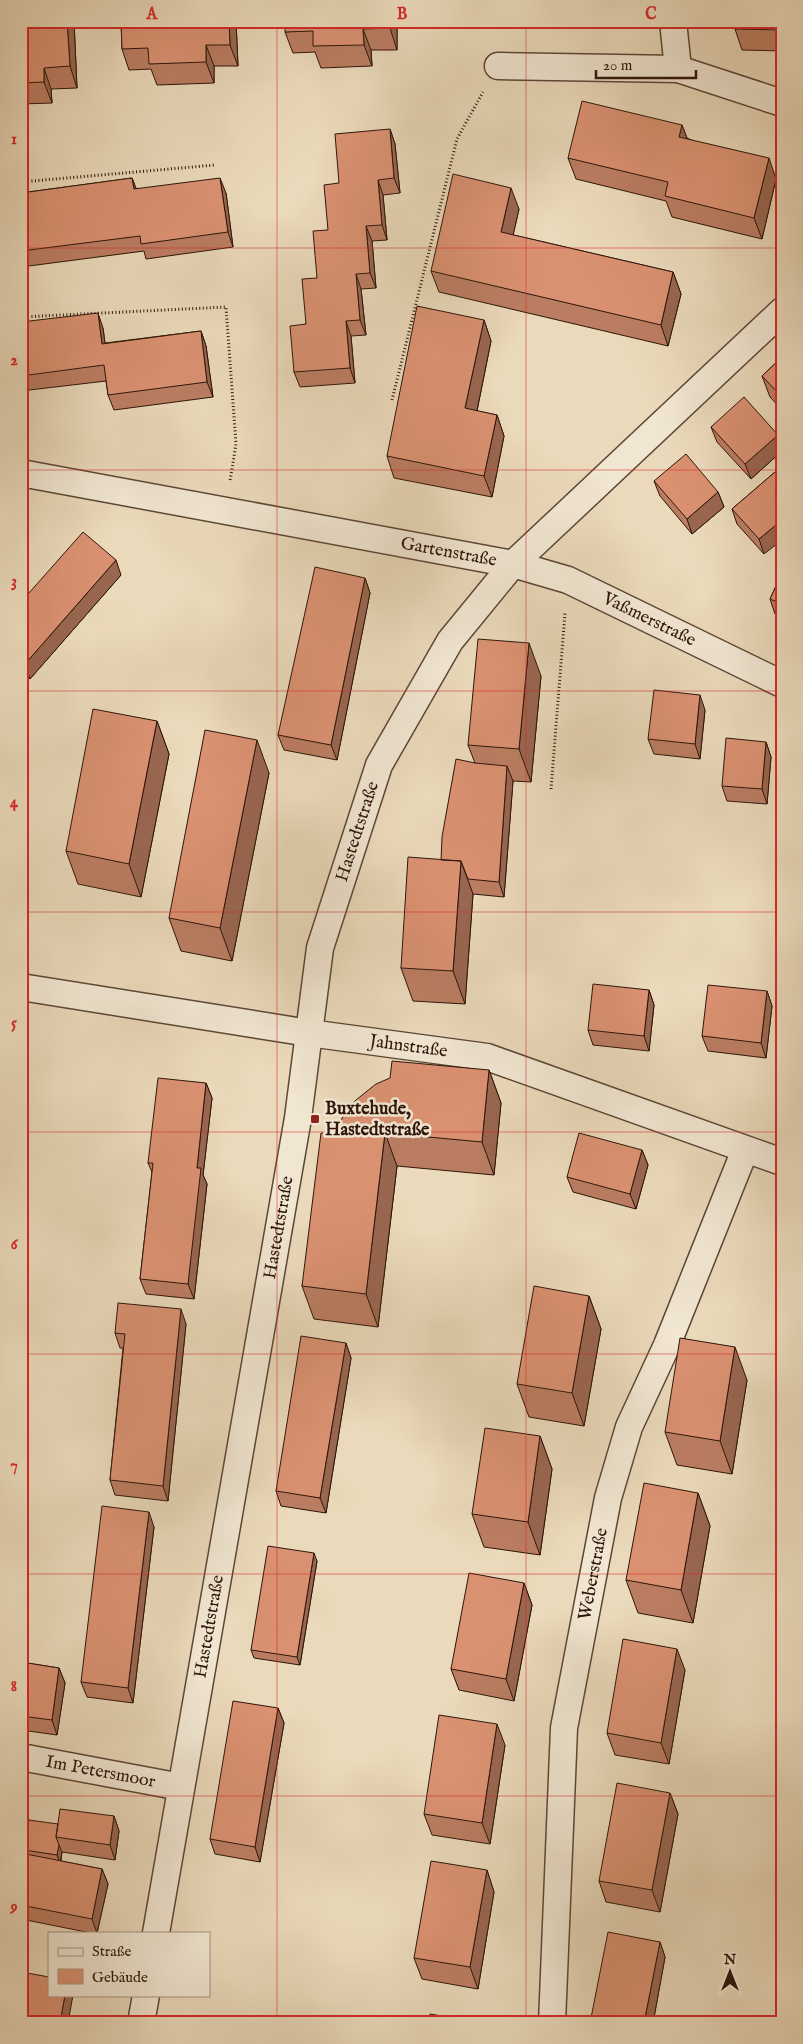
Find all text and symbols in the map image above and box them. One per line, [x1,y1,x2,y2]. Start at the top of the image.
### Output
text: A [146,5,159,25]
text: B [397,5,408,25]
text: C [645,5,657,25]
scale bar [596,48,696,80]
text: 20 m [603,56,633,75]
text: 1 [11,130,17,150]
text: 2 [10,351,18,371]
street label: Gartenstraße [399,532,499,572]
text: 3 [11,572,17,592]
street label: Vaßmerstraße [598,587,700,652]
street label: Hastedtstraße [331,778,384,885]
text: 4 [10,793,19,813]
text: 5 [11,1014,17,1034]
street label: Jahnstraße [366,1030,449,1063]
place label: Buxtehude, Hastedtstraße [325,1098,430,1142]
marker: Buxtehude, Hastedtstraße [309,1113,321,1125]
street label: Hastedtstraße [259,1174,299,1281]
text: 6 [11,1235,19,1255]
text: 7 [10,1456,18,1476]
street label: Weberstraße [573,1526,614,1622]
street label: Hastedtstraße [189,1573,230,1680]
text: 8 [11,1677,17,1697]
street label: Im Petersmoor [44,1750,158,1794]
text: 9 [10,1898,18,1918]
legend [48,1932,210,1996]
text: Straße [92,1942,132,1961]
north arrow [706,1946,756,1996]
text: N [723,1951,736,1969]
text: Gebäude [92,1968,148,1987]

